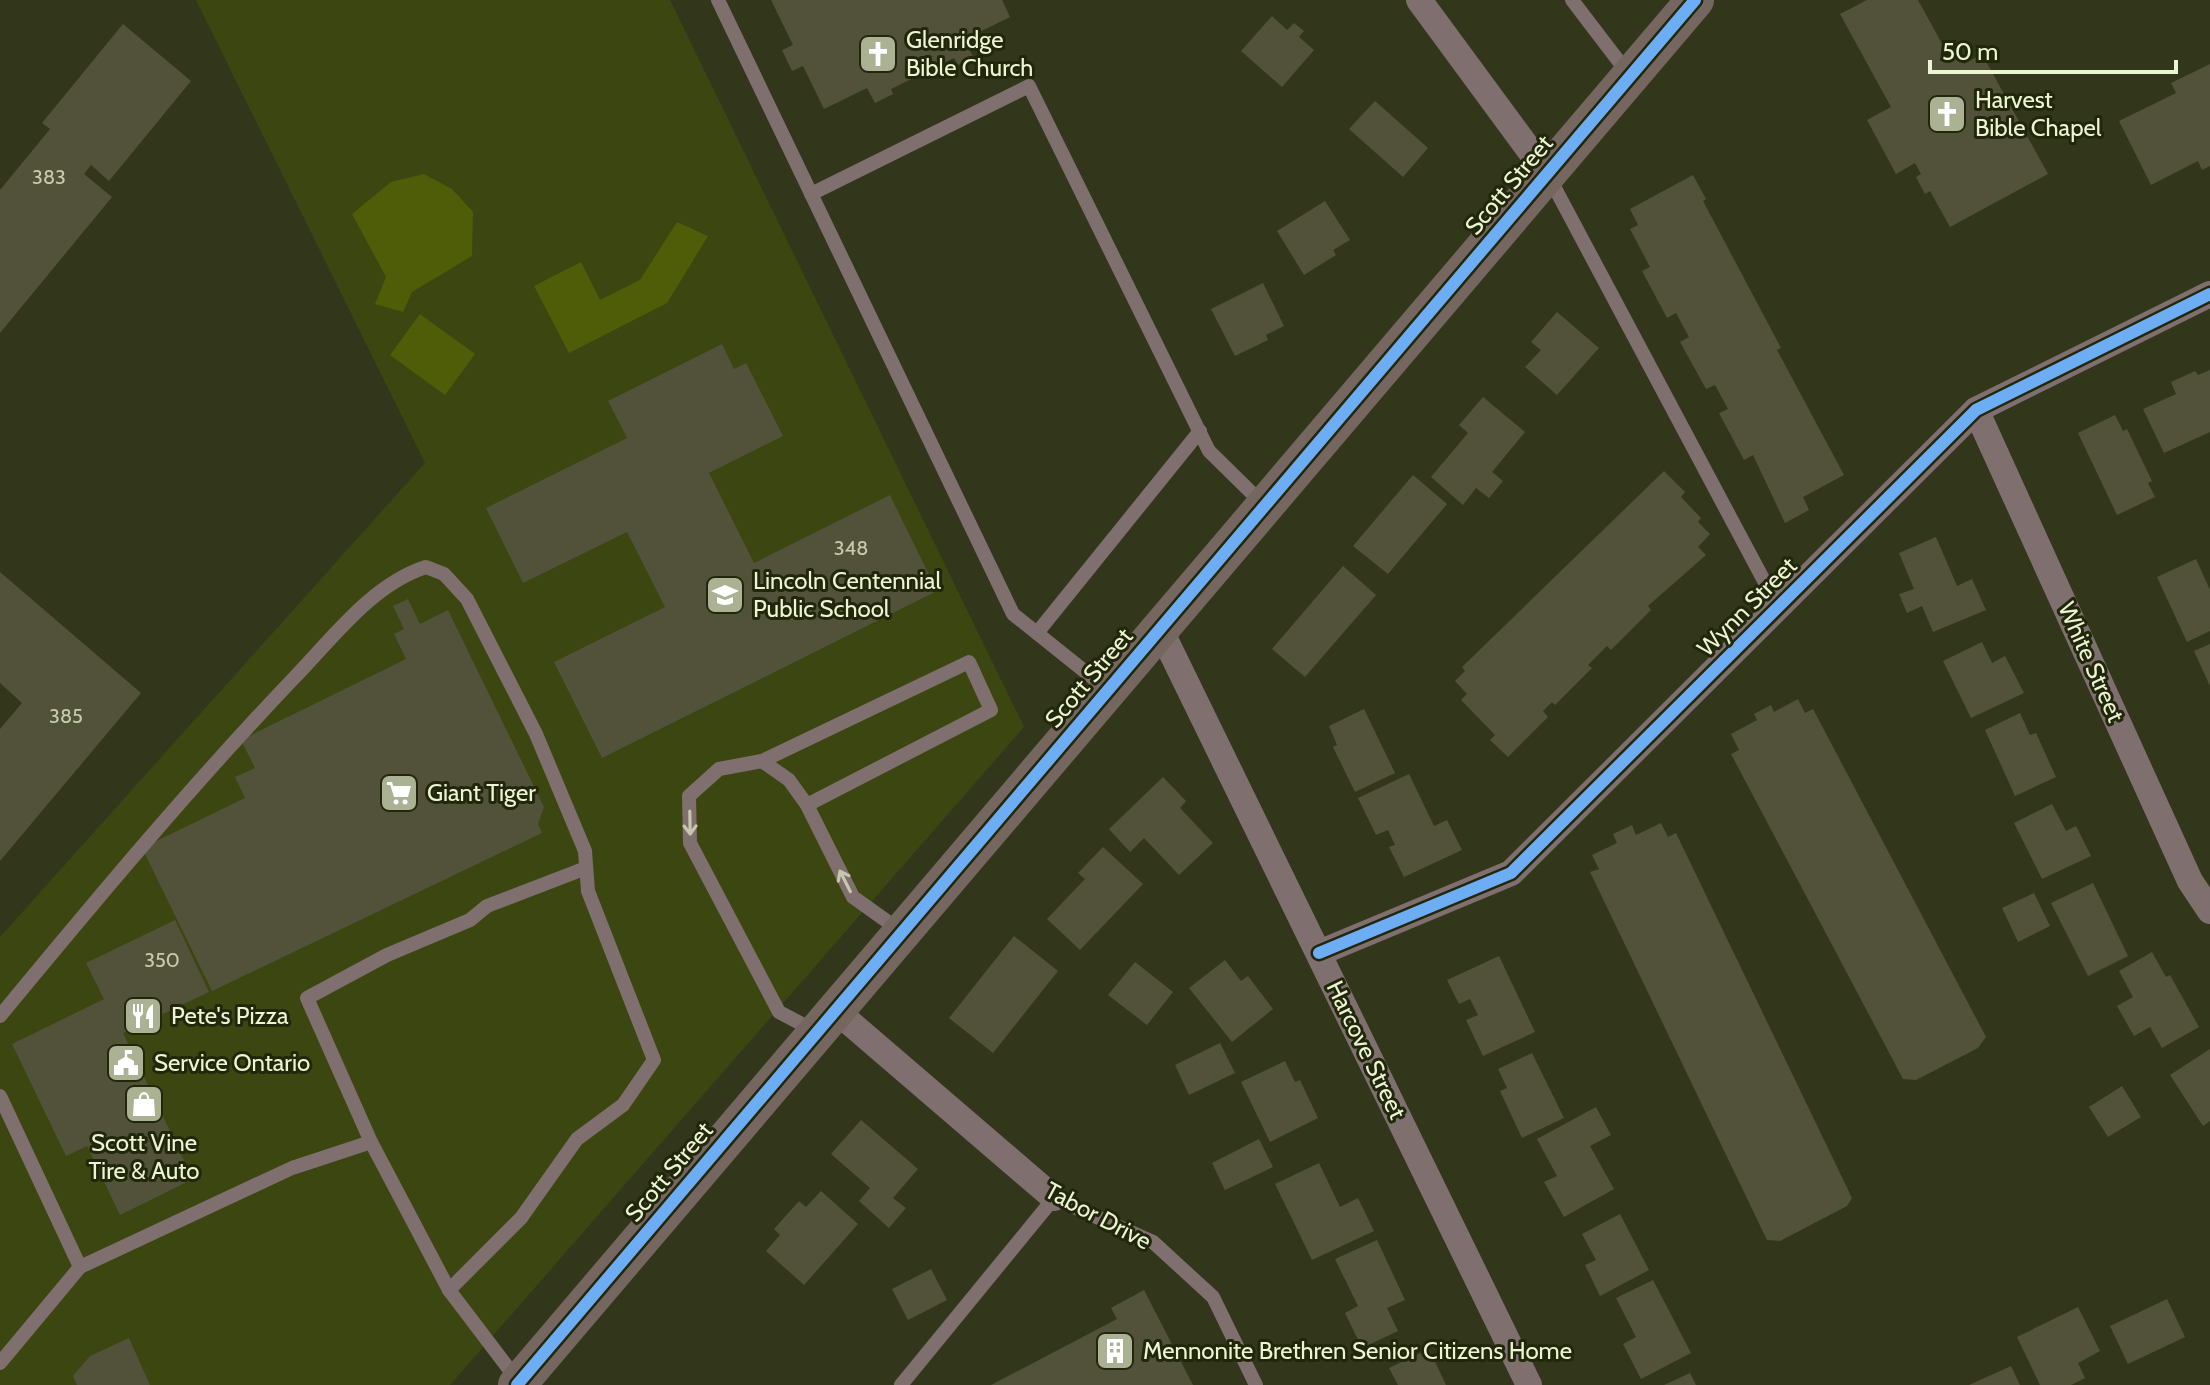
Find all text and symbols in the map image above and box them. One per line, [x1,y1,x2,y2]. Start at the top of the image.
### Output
scale bar [1930,24,2176,74]
place label: Glenridge Bible Church [906,25,1033,82]
church icon: Glenridge Bible Church [857,33,899,75]
text: 50 m [1942,37,1998,66]
place label: Harvest Bible Chapel [1975,85,2102,142]
church icon: Harvest Bible Chapel [1926,93,1968,135]
street label: Scott Street [1459,129,1559,240]
house number: 383 [32,165,66,189]
house number: 348 [834,536,868,560]
street label: Wynn Street [1691,551,1802,662]
place label: Lincoln Centennial Public School [753,566,942,623]
school or university icon: Lincoln Centennial Public School [704,574,746,616]
street label: White Street [2052,597,2131,726]
street label: Scott Street [1039,622,1139,733]
house number: 385 [49,704,83,728]
supermarket icon: Giant Tiger [378,772,420,814]
place label: Giant Tiger [427,778,536,807]
one-way arrow [682,809,697,836]
one-way arrow [837,870,852,894]
house number: 350 [144,948,180,972]
street label: Harcove Street [1321,976,1412,1124]
restaurant icon: Pete's Pizza [122,995,164,1037]
place label: Pete's Pizza [171,1001,289,1030]
public building icon: Service Ontario [105,1042,147,1084]
place label: Service Ontario [154,1048,310,1077]
shop icon: Scott Vine Tire & Auto [123,1083,165,1125]
street label: Scott Street [619,1116,719,1227]
place label: Scott Vine Tire & Auto [89,1128,199,1185]
street label: Tabor Drive [1040,1175,1156,1256]
building icon: Mennonite Brethren Senior Citizens Home [1094,1330,1136,1372]
place label: Mennonite Brethren Senior Citizens Home [1143,1336,1572,1365]

